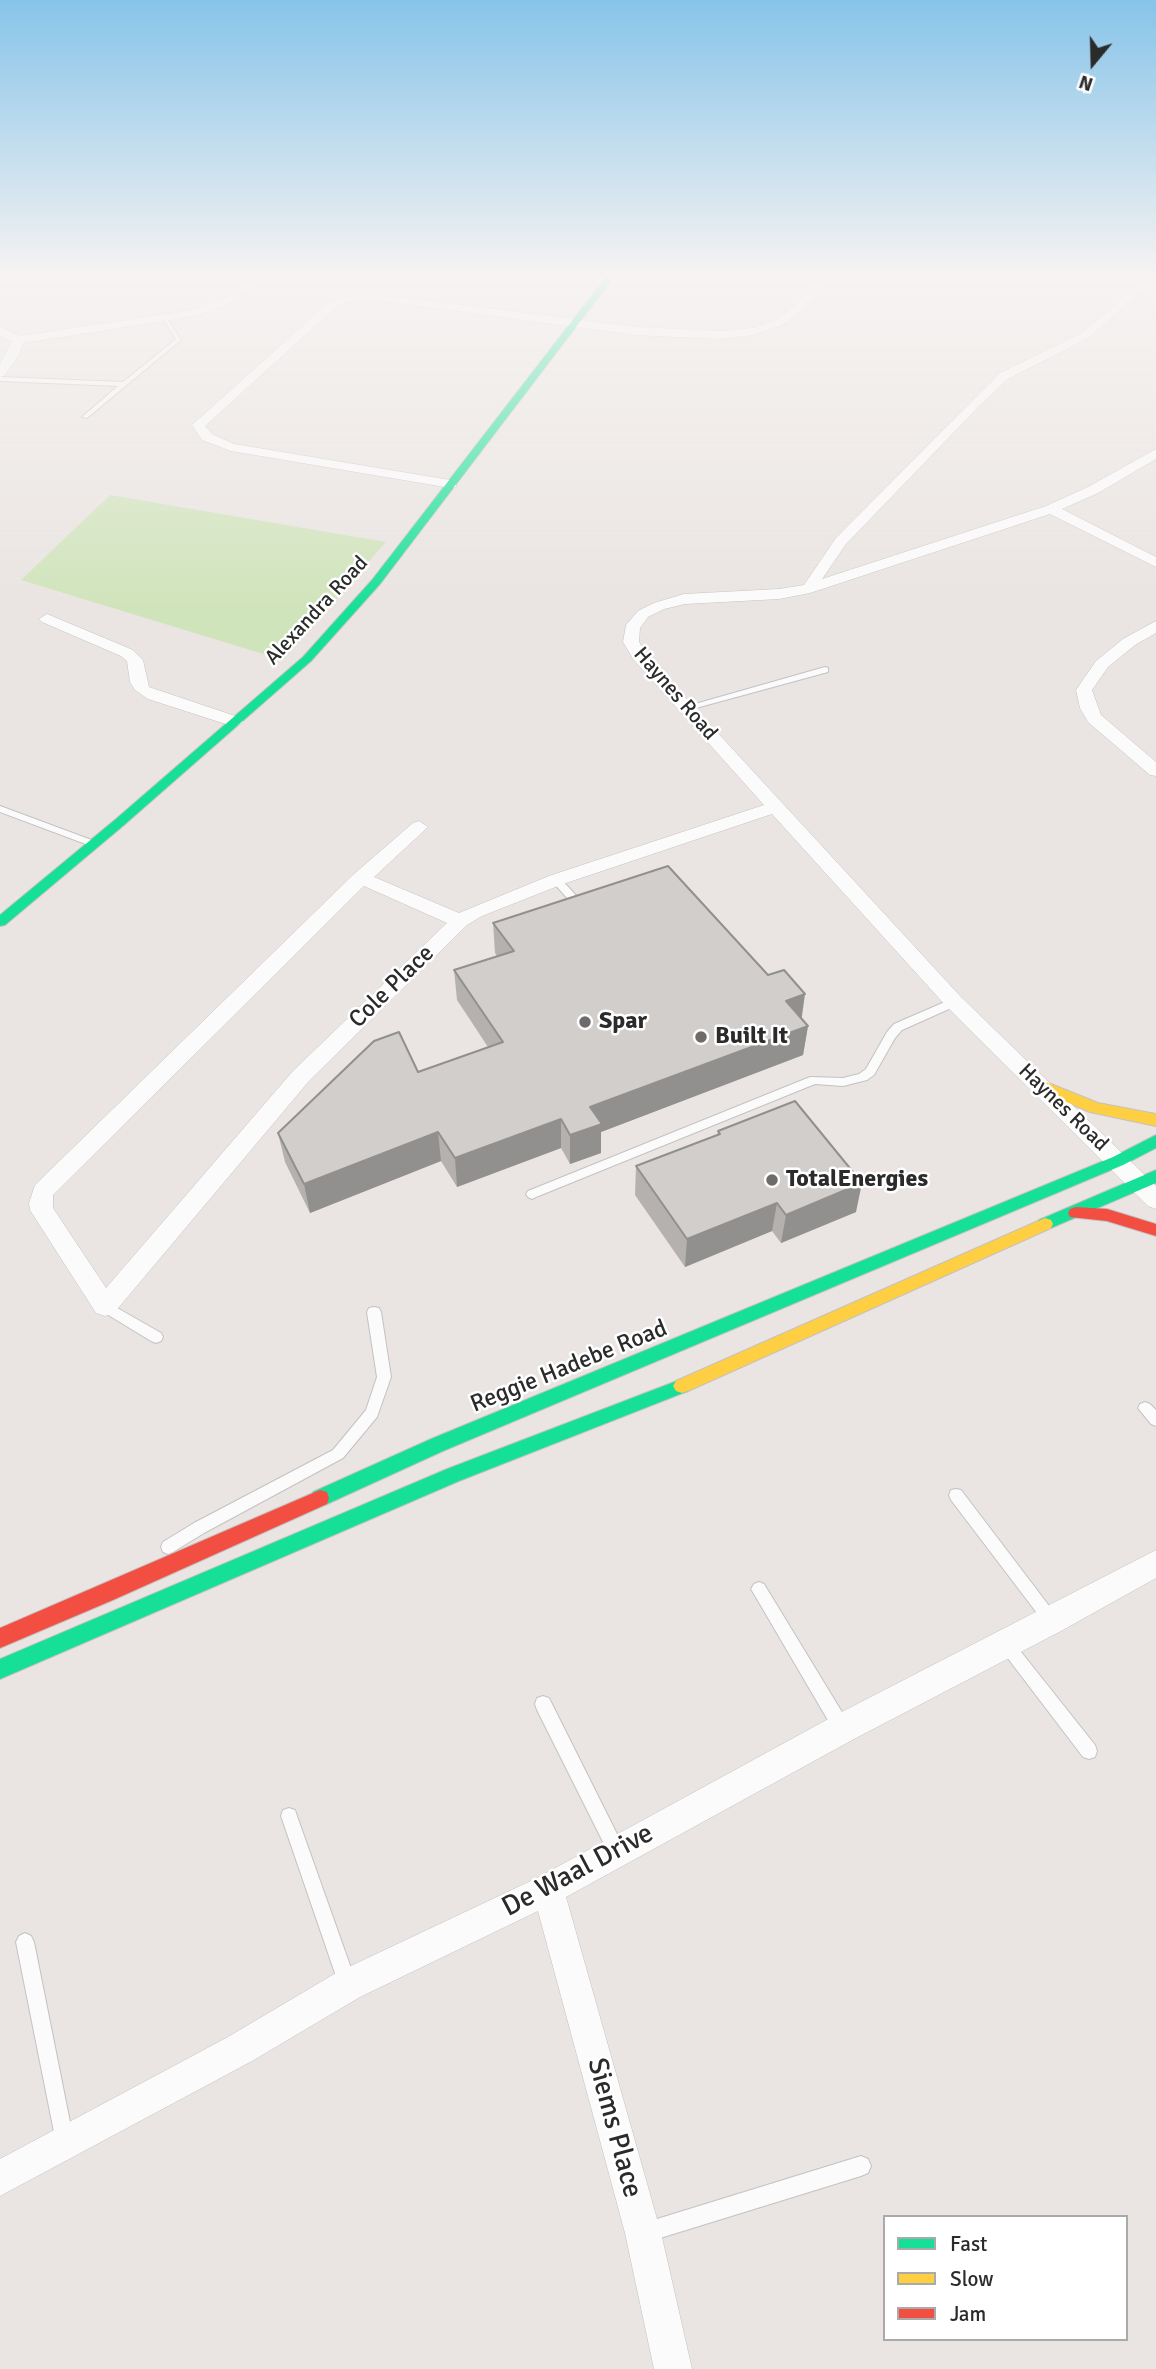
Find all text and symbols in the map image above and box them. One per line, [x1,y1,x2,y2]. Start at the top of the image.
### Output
north arrow [1058,28,1128,98]
text: N [1076,69,1096,96]
street label: Alexandra Road [260,551,374,671]
street label: Haynes Road [628,642,722,746]
street label: Cole Place [344,940,440,1034]
place label: Spar [599,1008,647,1036]
marker: Spar [577,1014,593,1030]
place label: Built It [715,1023,788,1051]
marker: Built It [693,1029,709,1045]
street label: Haynes Road [1013,1059,1113,1157]
place label: TotalEnergies [786,1166,928,1194]
marker: TotalEnergies [764,1172,780,1188]
street label: Reggie Hadebe Road [466,1314,672,1420]
street label: De Waal Drive [497,1817,659,1925]
street label: Siems Place [579,2055,649,2201]
legend [883,2215,1128,2341]
text: Fast [950,2231,987,2257]
text: Slow [950,2266,994,2292]
text: Jam [950,2301,986,2327]

